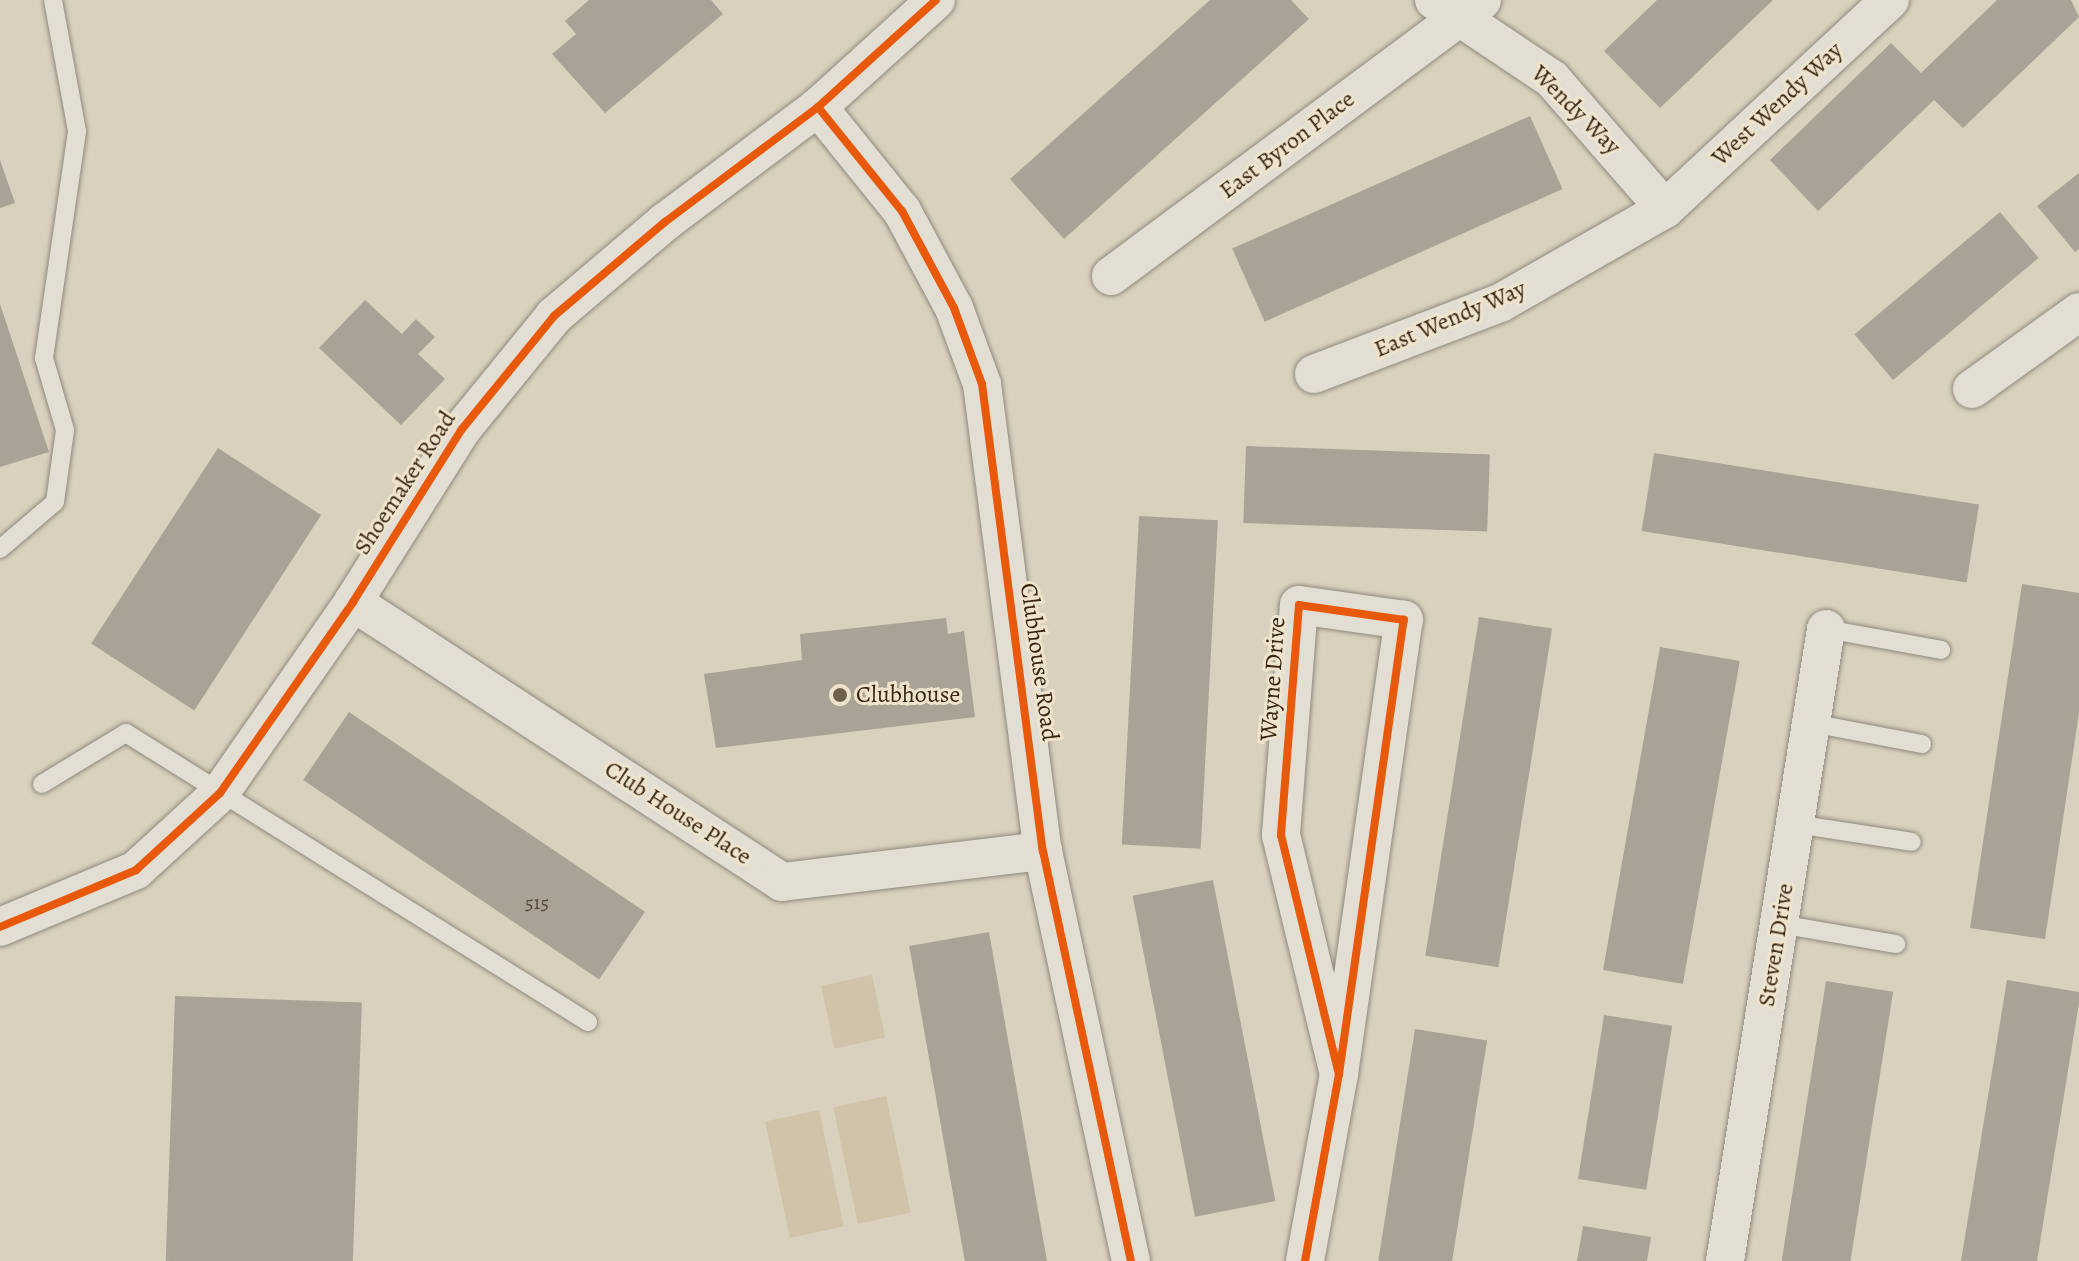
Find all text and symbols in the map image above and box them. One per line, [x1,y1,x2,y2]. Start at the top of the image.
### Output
street label: West Wendy Way [1706,36,1848,172]
street label: Wendy Way [1525,59,1627,161]
street label: East Byron Place [1214,85,1360,205]
street label: East Wendy Way [1370,274,1530,364]
street label: Shoemaker Road [348,406,462,560]
street label: Clubhouse Road [1014,581,1064,743]
street label: Wayne Drive [1254,616,1292,742]
place label: Clubhouse [856,681,960,709]
marker: Clubhouse [831,686,849,704]
street label: Club House Place [599,755,757,871]
street label: Steven Drive [1752,881,1800,1009]
house number: 515 [525,890,549,914]

